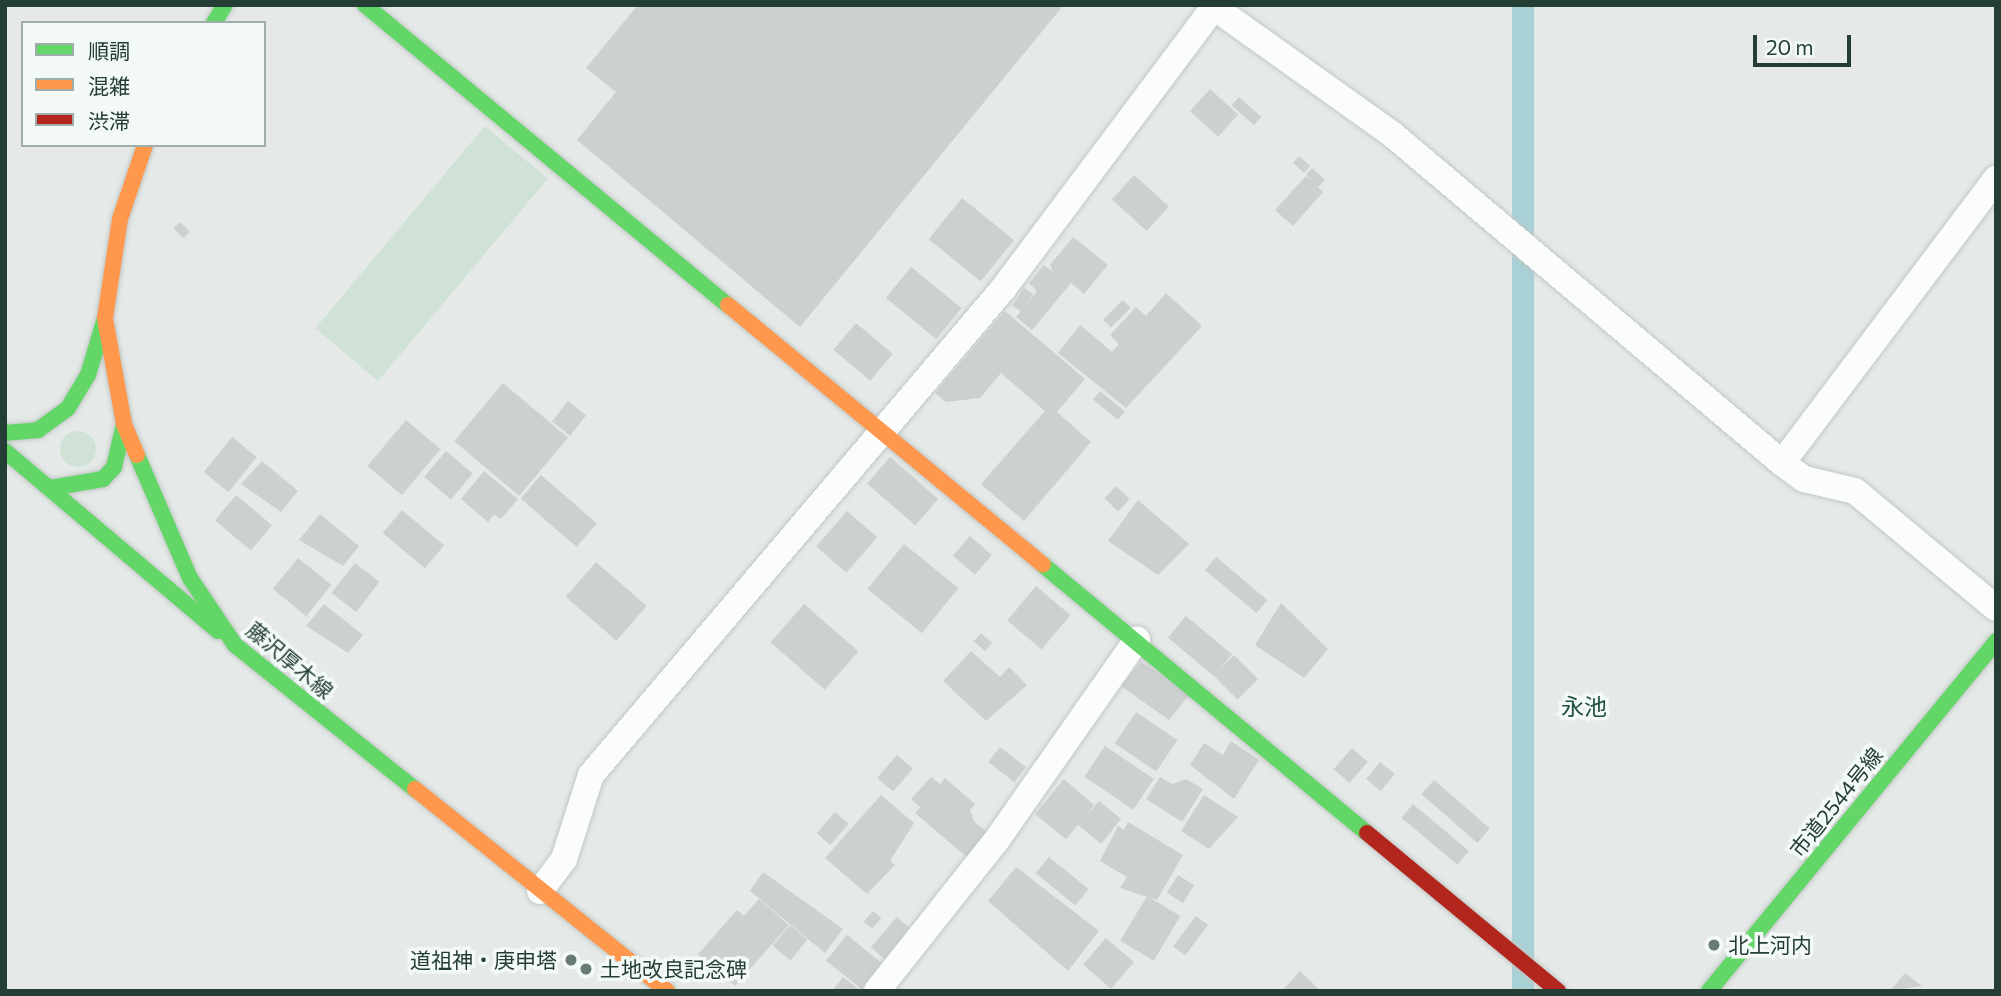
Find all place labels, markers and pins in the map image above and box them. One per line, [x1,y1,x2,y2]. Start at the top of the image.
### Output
place label: 北上河内 [1728,932,1812,958]
marker: 北上河内 [1706,937,1722,953]
place label: 道祖神・庚申塔 [410,947,557,973]
marker: 道祖神・庚申塔 [563,952,579,968]
place label: 土地改良記念碑 [600,956,747,982]
marker: 土地改良記念碑 [578,961,594,977]

